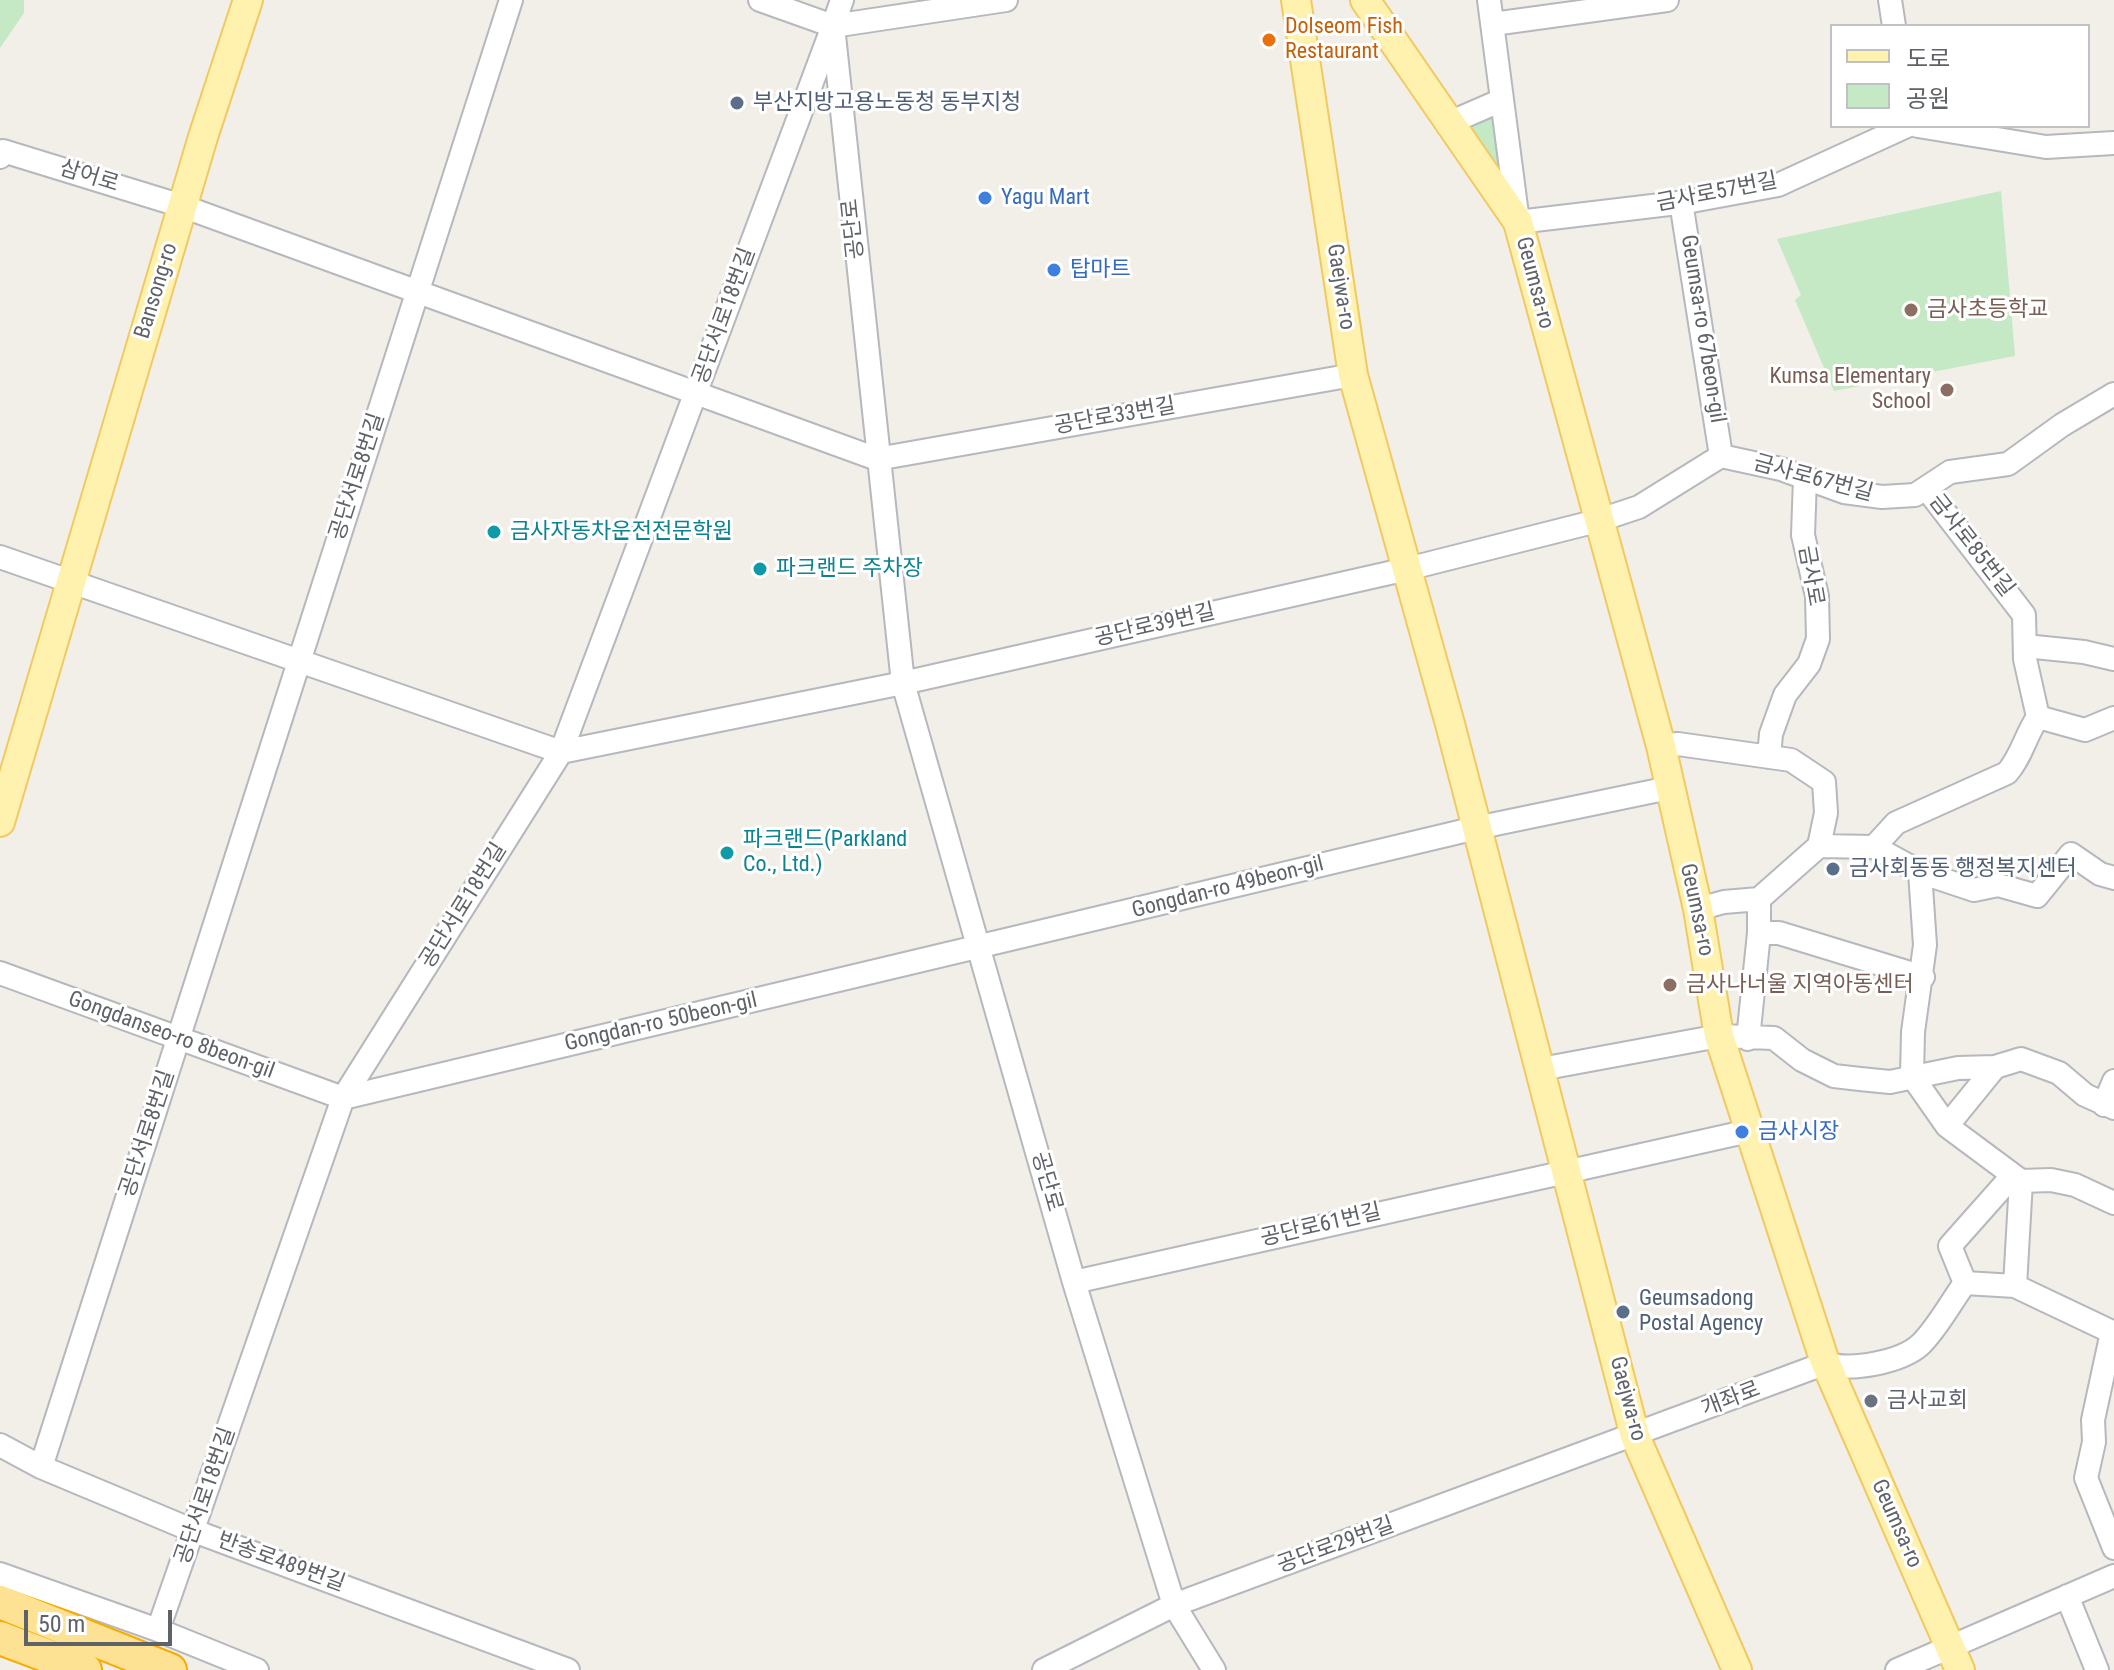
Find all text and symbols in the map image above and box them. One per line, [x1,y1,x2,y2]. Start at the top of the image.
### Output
place label: Dolseom Fish Restaurant [1285,14,1403,66]
legend [1830,24,2090,128]
marker: Dolseom Fish Restaurant [1260,31,1278,49]
text: 도로 [1906,45,1950,73]
text: 공원 [1906,85,1950,113]
place label: 부산지방고용노동청 동부지청 [753,90,1021,116]
marker: 부산지방고용노동청 동부지청 [728,94,746,112]
street label: 삼어로 [56,156,122,198]
street label: 금사로57번길 [1654,168,1780,218]
place label: Yagu Mart [1001,185,1090,211]
marker: Yagu Mart [976,189,994,207]
street label: 공단로 [838,197,870,261]
street label: Geumsa-ro 67beon-gil [1674,233,1730,425]
street label: Geumsa-ro [1509,234,1559,332]
street label: Bansong-ro [130,240,184,342]
street label: Gaejwa-ro [1320,242,1360,332]
street label: 공단서로18번길 [688,244,762,388]
place label: 탑마트 [1070,257,1131,283]
marker: 탑마트 [1045,261,1063,279]
place label: 금사초등학교 [1927,297,2048,323]
marker: 금사초등학교 [1902,301,1920,319]
place label: Kumsa Elementary School [1769,364,1931,416]
marker: Kumsa Elementary School [1938,381,1956,399]
street label: 공단로33번길 [1052,393,1178,441]
street label: 공단서로8번길 [325,410,391,544]
street label: 금사로67번길 [1750,450,1876,508]
street label: 금사로85번길 [1923,489,2019,603]
place label: 금사자동차운전전문학원 [510,519,733,545]
marker: 금사자동차운전전문학원 [485,523,503,541]
street label: 금사로 [1792,544,1828,608]
place label: 파크랜드 주차장 [776,556,923,582]
marker: 파크랜드 주차장 [751,560,769,578]
street label: 공단로39번길 [1092,599,1218,653]
place label: 파크랜드(Parkland Co., Ltd.) [743,827,907,878]
street label: 공단서로18번길 [415,838,513,974]
marker: 파크랜드(Parkland Co., Ltd.) [718,844,736,862]
street label: Gongdan-ro 49beon-gil [1129,851,1327,925]
place label: 금사회동동 행정복지센터 [1849,856,2077,882]
marker: 금사회동동 행정복지센터 [1824,860,1842,878]
street label: Geumsa-ro [1673,861,1719,959]
place label: 금사나너울 지역아동센터 [1686,972,1914,998]
marker: 금사나너울 지역아동센터 [1661,976,1679,994]
street label: Gongdanseo-ro 8beon-gil [64,986,278,1086]
street label: Gongdan-ro 50beon-gil [562,988,760,1058]
street label: 공단서로8번길 [115,1067,181,1201]
place label: 금사시장 [1758,1119,1839,1145]
marker: 금사시장 [1733,1123,1751,1141]
street label: 공단로 [1025,1149,1067,1215]
street label: 공단로61번길 [1258,1199,1384,1253]
place label: Geumsadong Postal Agency [1639,1286,1763,1338]
marker: Geumsadong Postal Agency [1614,1303,1632,1321]
street label: Gaejwa-ro [1603,1354,1651,1444]
street label: 개좌로 [1698,1377,1764,1423]
place label: 금사교회 [1887,1388,1968,1414]
marker: 금사교회 [1862,1392,1880,1410]
street label: 공단서로18번길 [170,1424,242,1568]
street label: Geumsa-ro [1865,1476,1927,1572]
street label: 공단로29번길 [1274,1513,1398,1579]
street label: 반송로489번길 [214,1528,348,1598]
scale bar [28,1594,176,1644]
text: 50 m [38,1610,85,1638]

